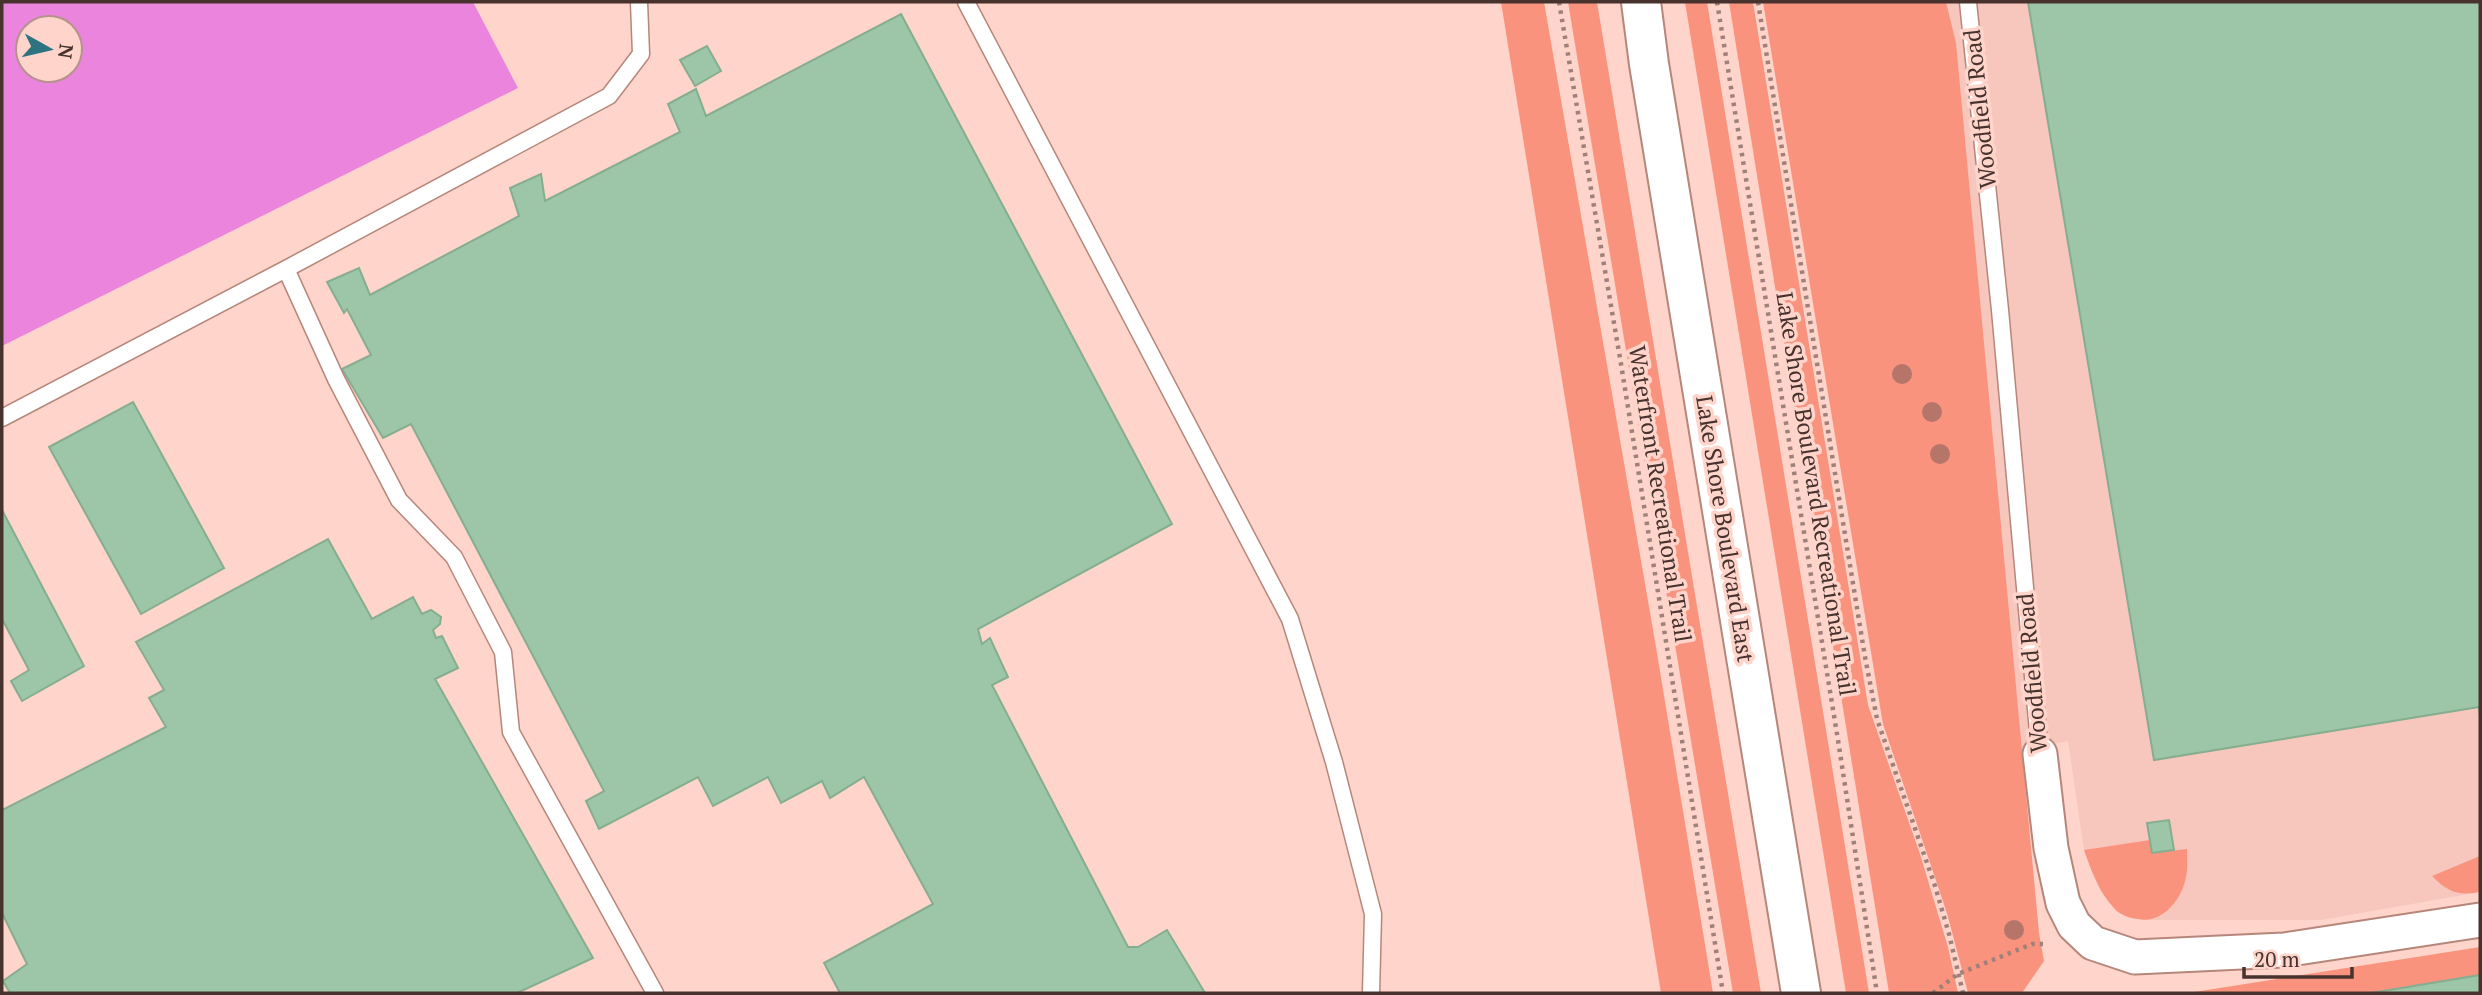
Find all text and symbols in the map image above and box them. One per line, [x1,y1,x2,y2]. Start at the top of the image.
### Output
north arrow [14,14,84,84]
street label: Woodfield Road [1956,28,2003,190]
text: N [53,43,80,61]
street label: Lake Shore Boulevard Recreational Trail [1769,290,1864,698]
street label: Waterfront Recreational Trail [1622,343,1699,645]
street label: Lake Shore Boulevard East [1689,393,1762,665]
street label: Woodfield Road [2009,592,2054,754]
scale bar [2244,936,2352,980]
text: 20 m [2254,945,2300,973]

